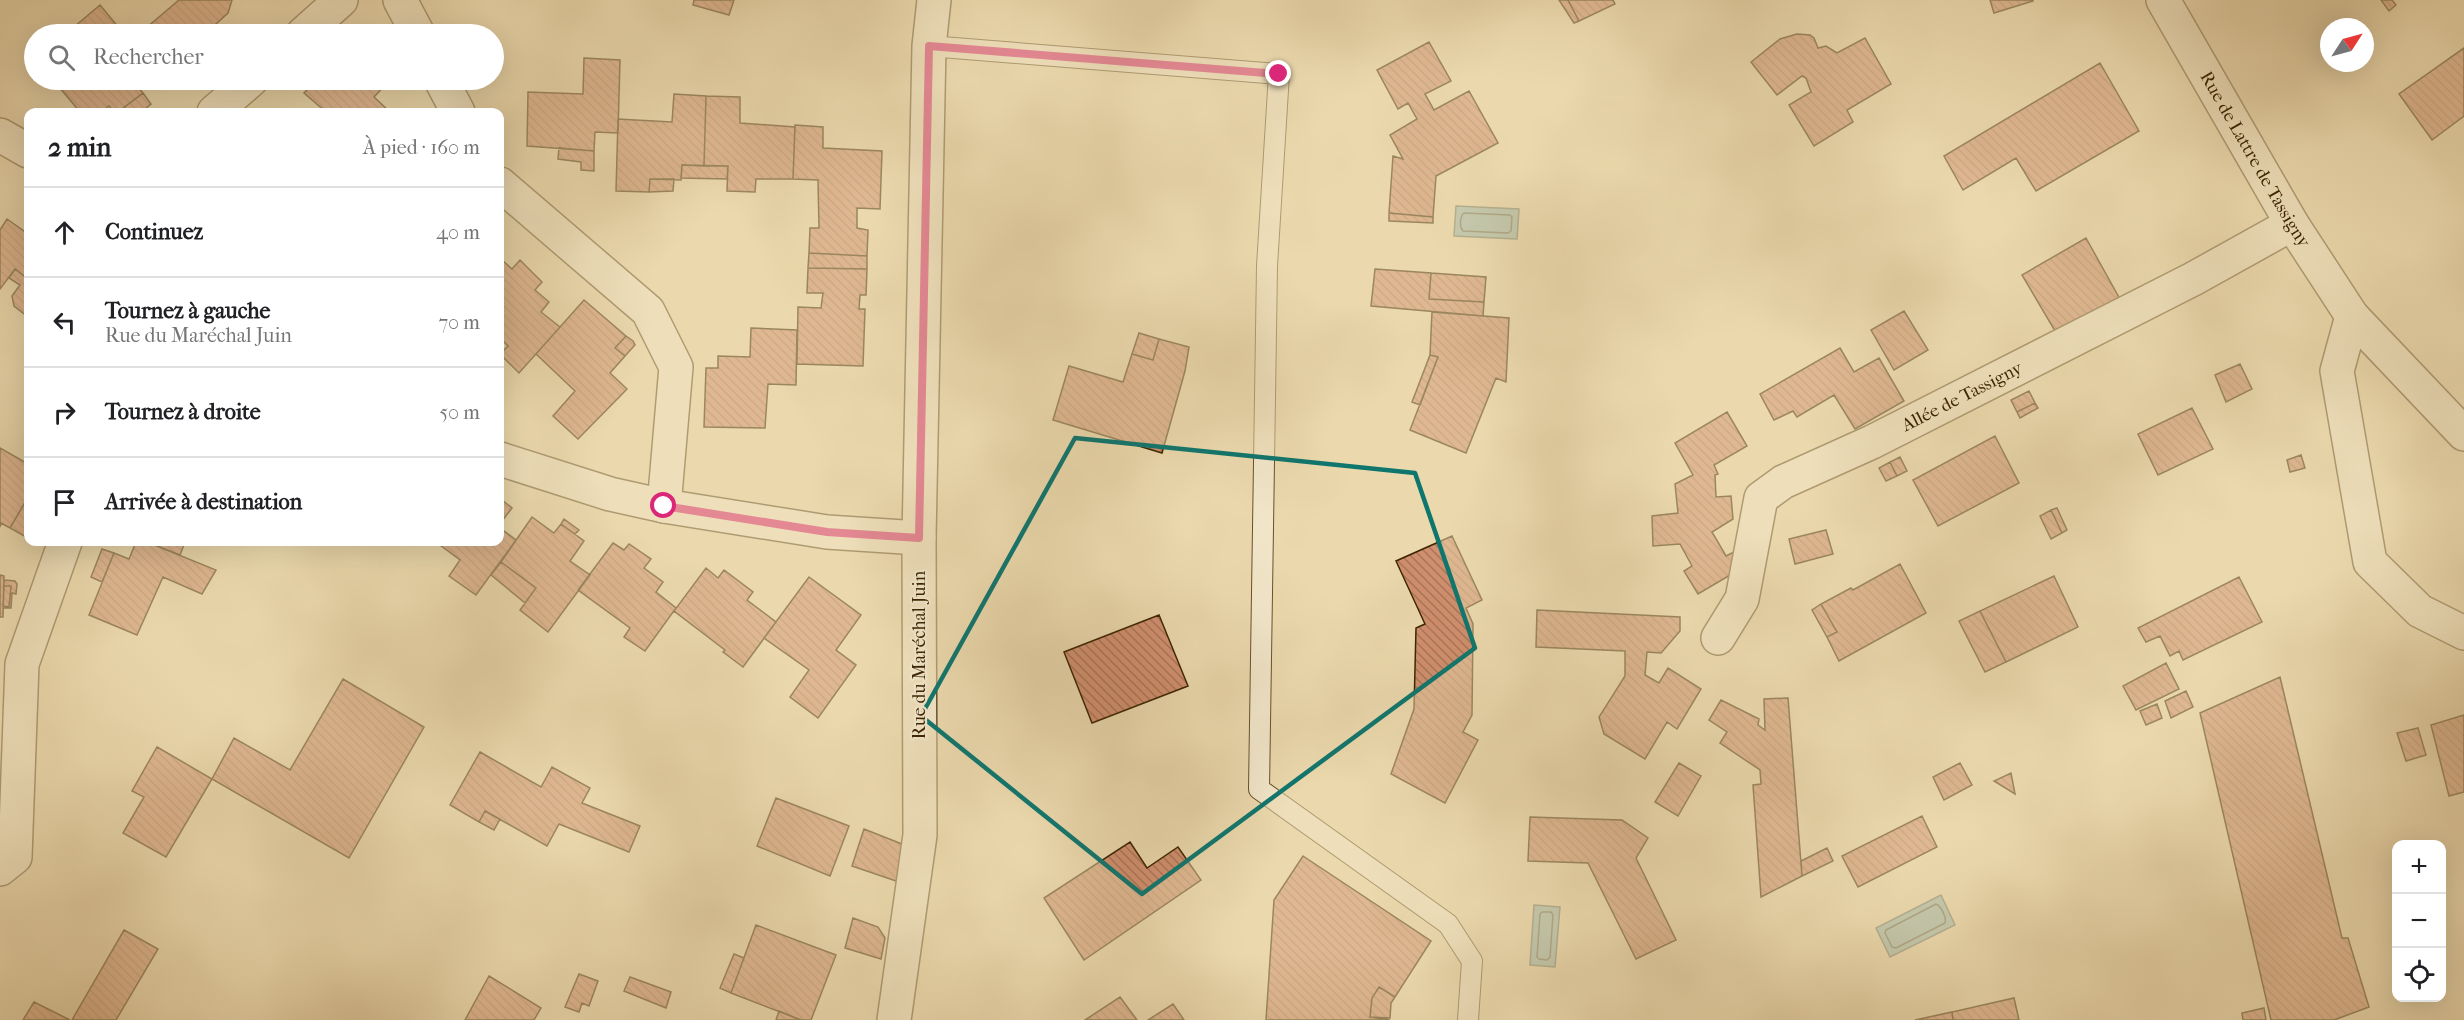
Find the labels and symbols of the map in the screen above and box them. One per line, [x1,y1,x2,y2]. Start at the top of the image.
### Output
north arrow [2320,18,2374,72]
route end [1265,60,1291,86]
street label: Rue de Lattre de Tassigny [2195,68,2315,253]
street label: Allée de Tassigny [1897,357,2027,437]
route start [650,492,676,518]
street label: Rue du Maréchal Juin [909,570,930,739]

